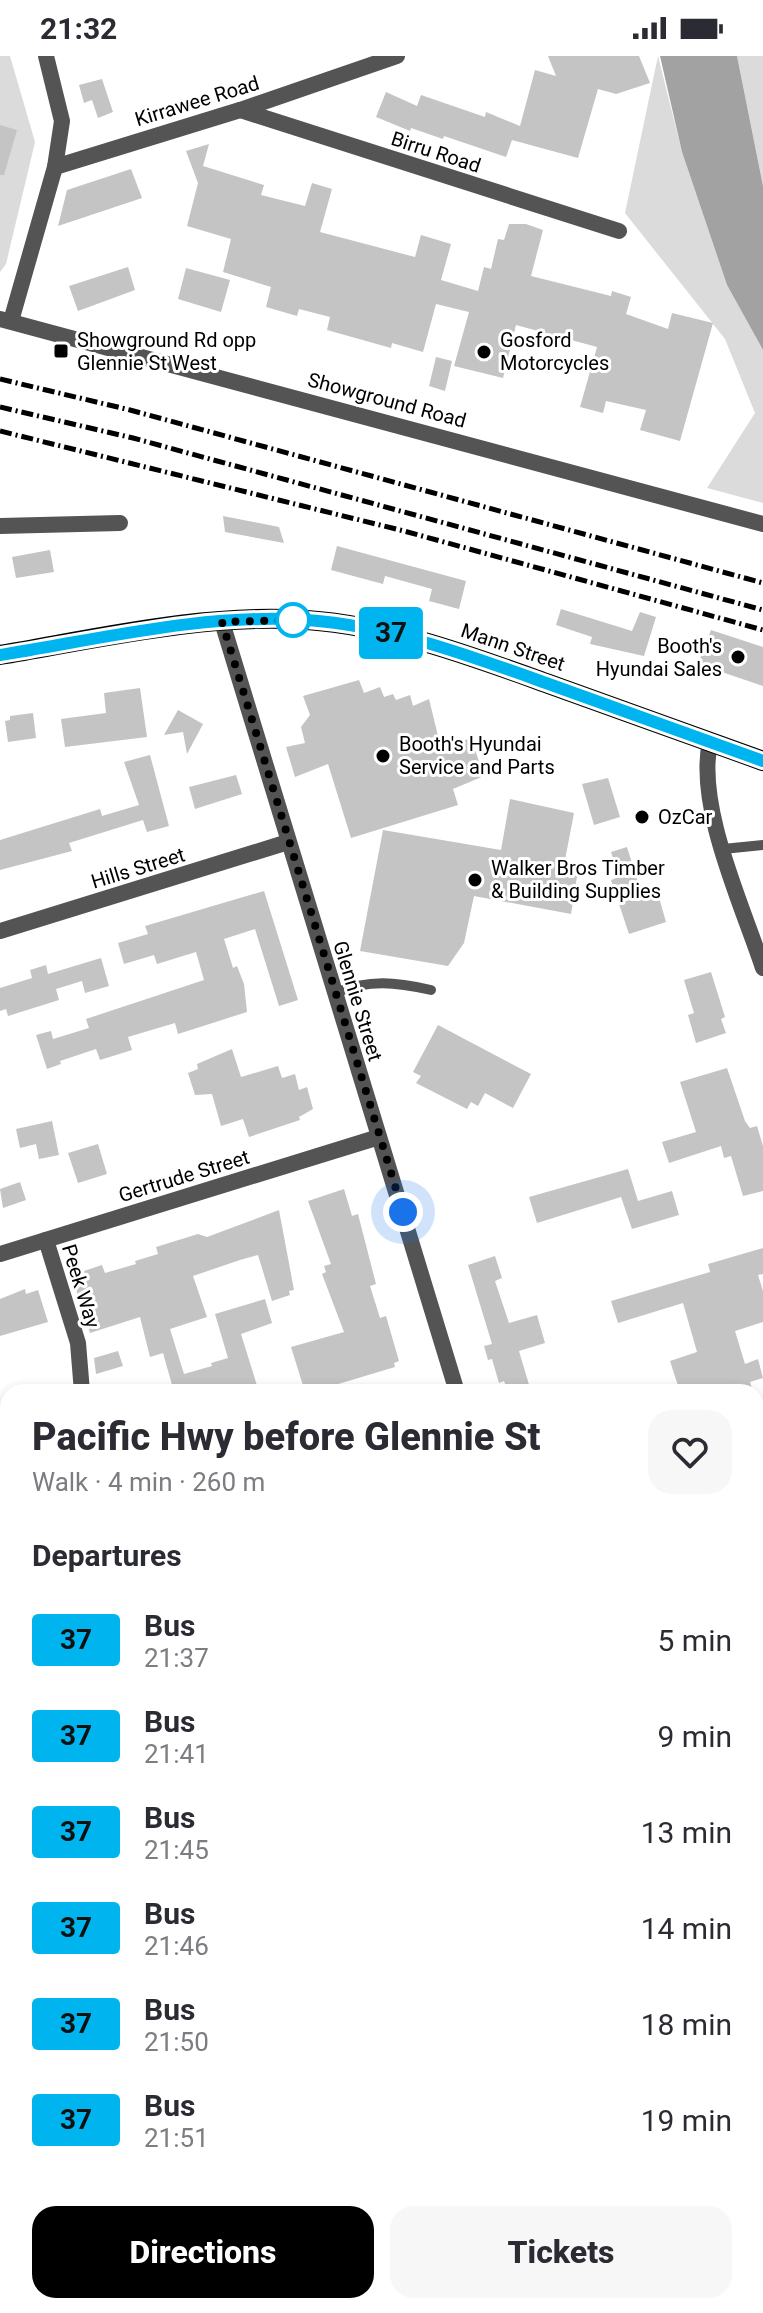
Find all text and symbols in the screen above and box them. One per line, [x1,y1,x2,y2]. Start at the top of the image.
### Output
text: 21:32 [40,11,117,46]
street label: Kirrawee Road [132,71,262,131]
street label: Birru Road [388,126,484,178]
place label: Showground Rd opp Glennie St West [77,328,256,375]
place label: Gosford Motorcycles [500,328,609,375]
marker: Showground Rd opp Glennie St West [52,342,70,360]
marker: Gosford Motorcycles [475,343,493,361]
street label: Showground Road [305,367,469,433]
unlabelled marker [276,603,310,637]
line badge: 37 [355,607,427,659]
text: 37 [375,616,407,649]
street label: Mann Street [458,618,568,676]
place label: Booth's Hyundai Sales [596,634,722,681]
marker: Booth's Hyundai Sales [729,648,747,666]
place label: Booth's Hyundai Service and Parts [399,732,555,779]
marker: Booth's Hyundai Service and Parts [374,747,392,765]
place label: OzCar [658,805,713,829]
marker: OzCar [633,808,651,826]
street label: Hills Street [88,842,188,894]
place label: Walker Bros Timber & Building Supplies [491,856,665,903]
marker: Walker Bros Timber & Building Supplies [466,871,484,889]
street label: Glennie Street [328,938,388,1064]
street label: Gertrude Street [116,1145,252,1207]
your location [383,1192,423,1232]
street label: Peek Way [57,1241,105,1331]
button: heart [648,1410,732,1494]
text: Pacific Hwy before Glennie St [32,1415,540,1459]
text: Walk · 4 min · 260 m [32,1467,265,1497]
text: Departures [32,1538,182,1573]
text: Bus [144,1608,195,1643]
text: 37 [60,1623,92,1656]
text: 5 min [658,1623,732,1658]
text: 21:37 [144,1643,209,1673]
text: Bus [144,1704,195,1739]
text: 37 [60,1719,92,1752]
text: 9 min [658,1719,732,1754]
text: 21:41 [144,1739,209,1769]
text: Bus [144,1800,195,1835]
text: 37 [60,1815,92,1848]
text: 13 min [641,1815,732,1850]
text: 21:45 [144,1835,209,1865]
text: Bus [144,1896,195,1931]
text: 37 [60,1911,92,1944]
text: 14 min [641,1911,732,1946]
text: 21:46 [144,1931,209,1961]
text: Bus [144,1992,195,2027]
text: 37 [60,2007,92,2040]
text: 18 min [641,2007,732,2042]
text: 21:50 [144,2027,209,2057]
text: Bus [144,2088,195,2123]
text: 37 [60,2103,92,2136]
text: 19 min [641,2103,732,2138]
text: 21:51 [144,2123,209,2153]
button: Directions [32,2206,374,2298]
button: Tickets [390,2206,732,2298]

